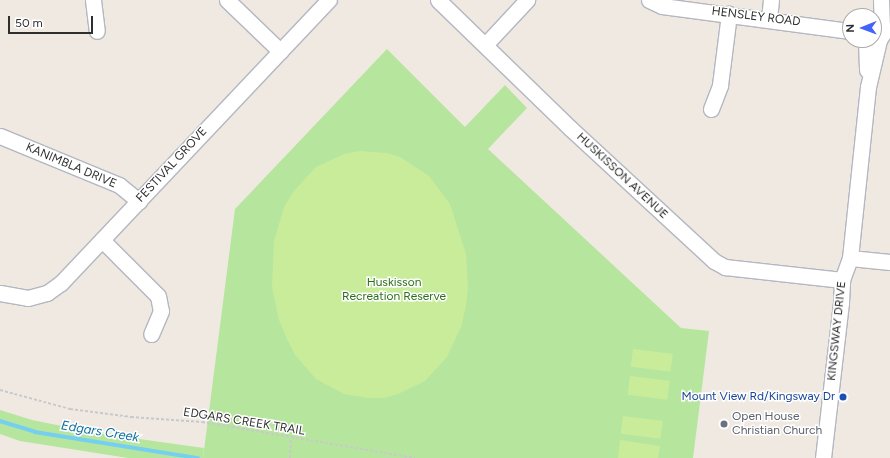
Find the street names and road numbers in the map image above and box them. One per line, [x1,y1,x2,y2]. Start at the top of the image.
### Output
street label: HENSLEY ROAD [711,4,801,30]
street label: FESTIVAL GROVE [134,125,210,205]
street label: HUSKISSON AVENUE [573,130,671,222]
street label: KANIMBLA DRIVE [23,140,119,192]
street label: KINGSWAY DRIVE [825,280,849,382]
street label: EDGARS CREEK TRAIL [182,405,306,439]

